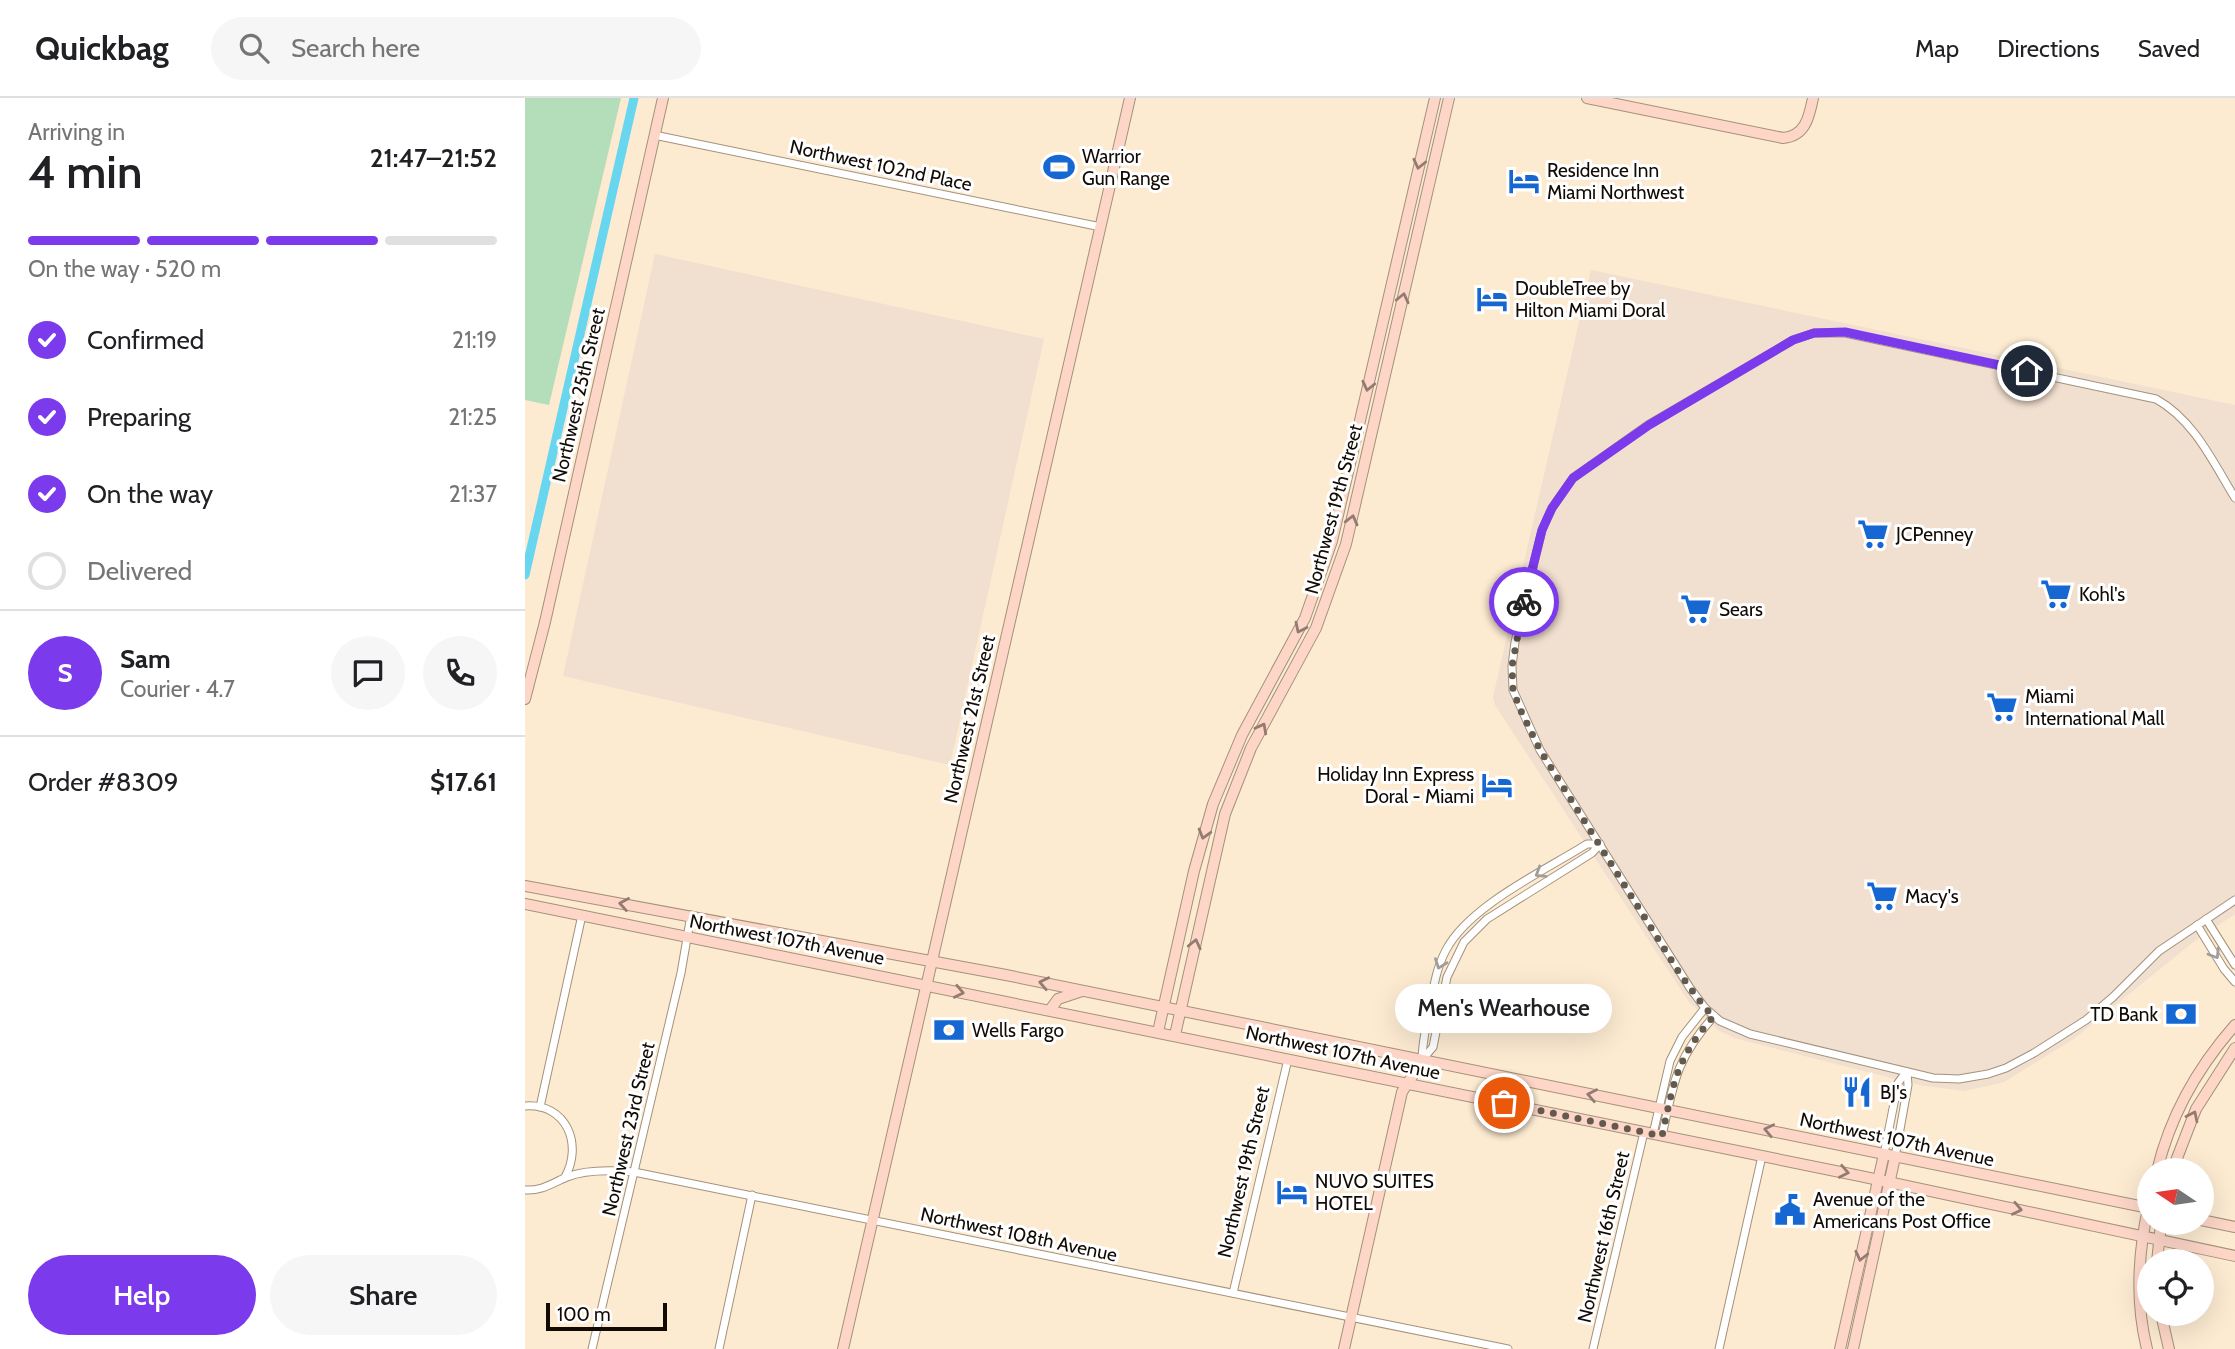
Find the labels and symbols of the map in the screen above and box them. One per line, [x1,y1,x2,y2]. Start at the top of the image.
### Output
street label: Northwest 102nd Place [788,135,974,196]
place label: Warrior Gun Range [1082,145,1170,190]
sports icon: Warrior Gun Range [1042,150,1076,184]
one-way arrow [1413,158,1427,170]
place label: Residence Inn Miami Northwest [1547,159,1685,204]
hotel icon: Residence Inn Miami Northwest [1507,164,1541,198]
place label: DoubleTree by Hilton Miami Doral [1515,277,1666,322]
hotel icon: DoubleTree by Hilton Miami Doral [1475,282,1509,316]
one-way arrow [1395,292,1409,304]
street label: Northwest 25th Street [547,305,610,484]
pin [1997,341,2057,401]
one-way arrow [1362,380,1376,392]
street label: Northwest 19th Street [1300,421,1367,597]
one-way arrow [1344,514,1358,526]
supermarket icon: JCPenney [1856,517,1890,551]
place label: JCPenney [1895,523,1974,546]
courier [1489,567,1559,637]
supermarket icon: Kohl's [2039,577,2073,611]
place label: Kohl's [2079,583,2125,606]
supermarket icon: Sears [1679,592,1713,626]
place label: Sears [1719,598,1763,621]
one-way arrow [1294,621,1308,633]
street label: Northwest 21st Street [939,632,1000,805]
place label: Miami International Mall [2025,685,2165,730]
supermarket icon: Miami International Mall [1985,690,2019,724]
one-way arrow [1254,722,1267,735]
place label: Holiday Inn Express Doral - Miami [1317,763,1474,808]
hotel icon: Holiday Inn Express Doral - Miami [1480,768,1514,802]
one-way arrow [1198,827,1212,839]
one-way arrow [1535,865,1548,878]
supermarket icon: Macy's [1865,879,1899,913]
place label: Macy's [1905,885,1959,908]
one-way arrow [618,897,630,912]
street label: Northwest 107th Avenue [687,909,887,970]
one-way arrow [1187,938,1201,950]
one-way arrow [2206,947,2219,960]
one-way arrow [1434,958,1448,970]
one-way arrow [1038,976,1050,991]
one-way arrow [953,983,965,998]
callout: Men's Wearhouse [1395,984,1613,1033]
bank icon: TD Bank [2164,997,2198,1031]
place label: TD Bank [2090,1003,2158,1026]
bank icon: Wells Fargo [932,1013,966,1047]
place label: Wells Fargo [972,1019,1064,1042]
street label: Northwest 107th Avenue [1244,1021,1442,1084]
street label: Northwest 23rd Street [597,1039,660,1218]
pin [1474,1073,1534,1133]
restaurant icon: BJ's [1840,1075,1874,1109]
place label: BJ's [1880,1081,1907,1104]
street label: Northwest 19th Street [1213,1084,1274,1260]
one-way arrow [1586,1088,1598,1103]
street label: Northwest 107th Avenue [1798,1108,1996,1171]
one-way arrow [2185,1111,2199,1123]
one-way arrow [1763,1123,1775,1138]
street label: Northwest 16th Street [1573,1149,1634,1325]
north arrow [2137,1158,2214,1236]
one-way arrow [1838,1164,1850,1179]
place label: NUVO SUITES HOTEL [1315,1170,1434,1215]
hotel icon: NUVO SUITES HOTEL [1275,1175,1309,1209]
place label: Avenue of the Americans Post Office [1813,1188,1991,1233]
public building icon: Avenue of the Americans Post Office [1773,1193,1807,1227]
one-way arrow [2011,1201,2023,1216]
street label: Northwest 108th Avenue [919,1202,1119,1267]
one-way arrow [1855,1250,1869,1262]
scale bar [546,1300,667,1332]

